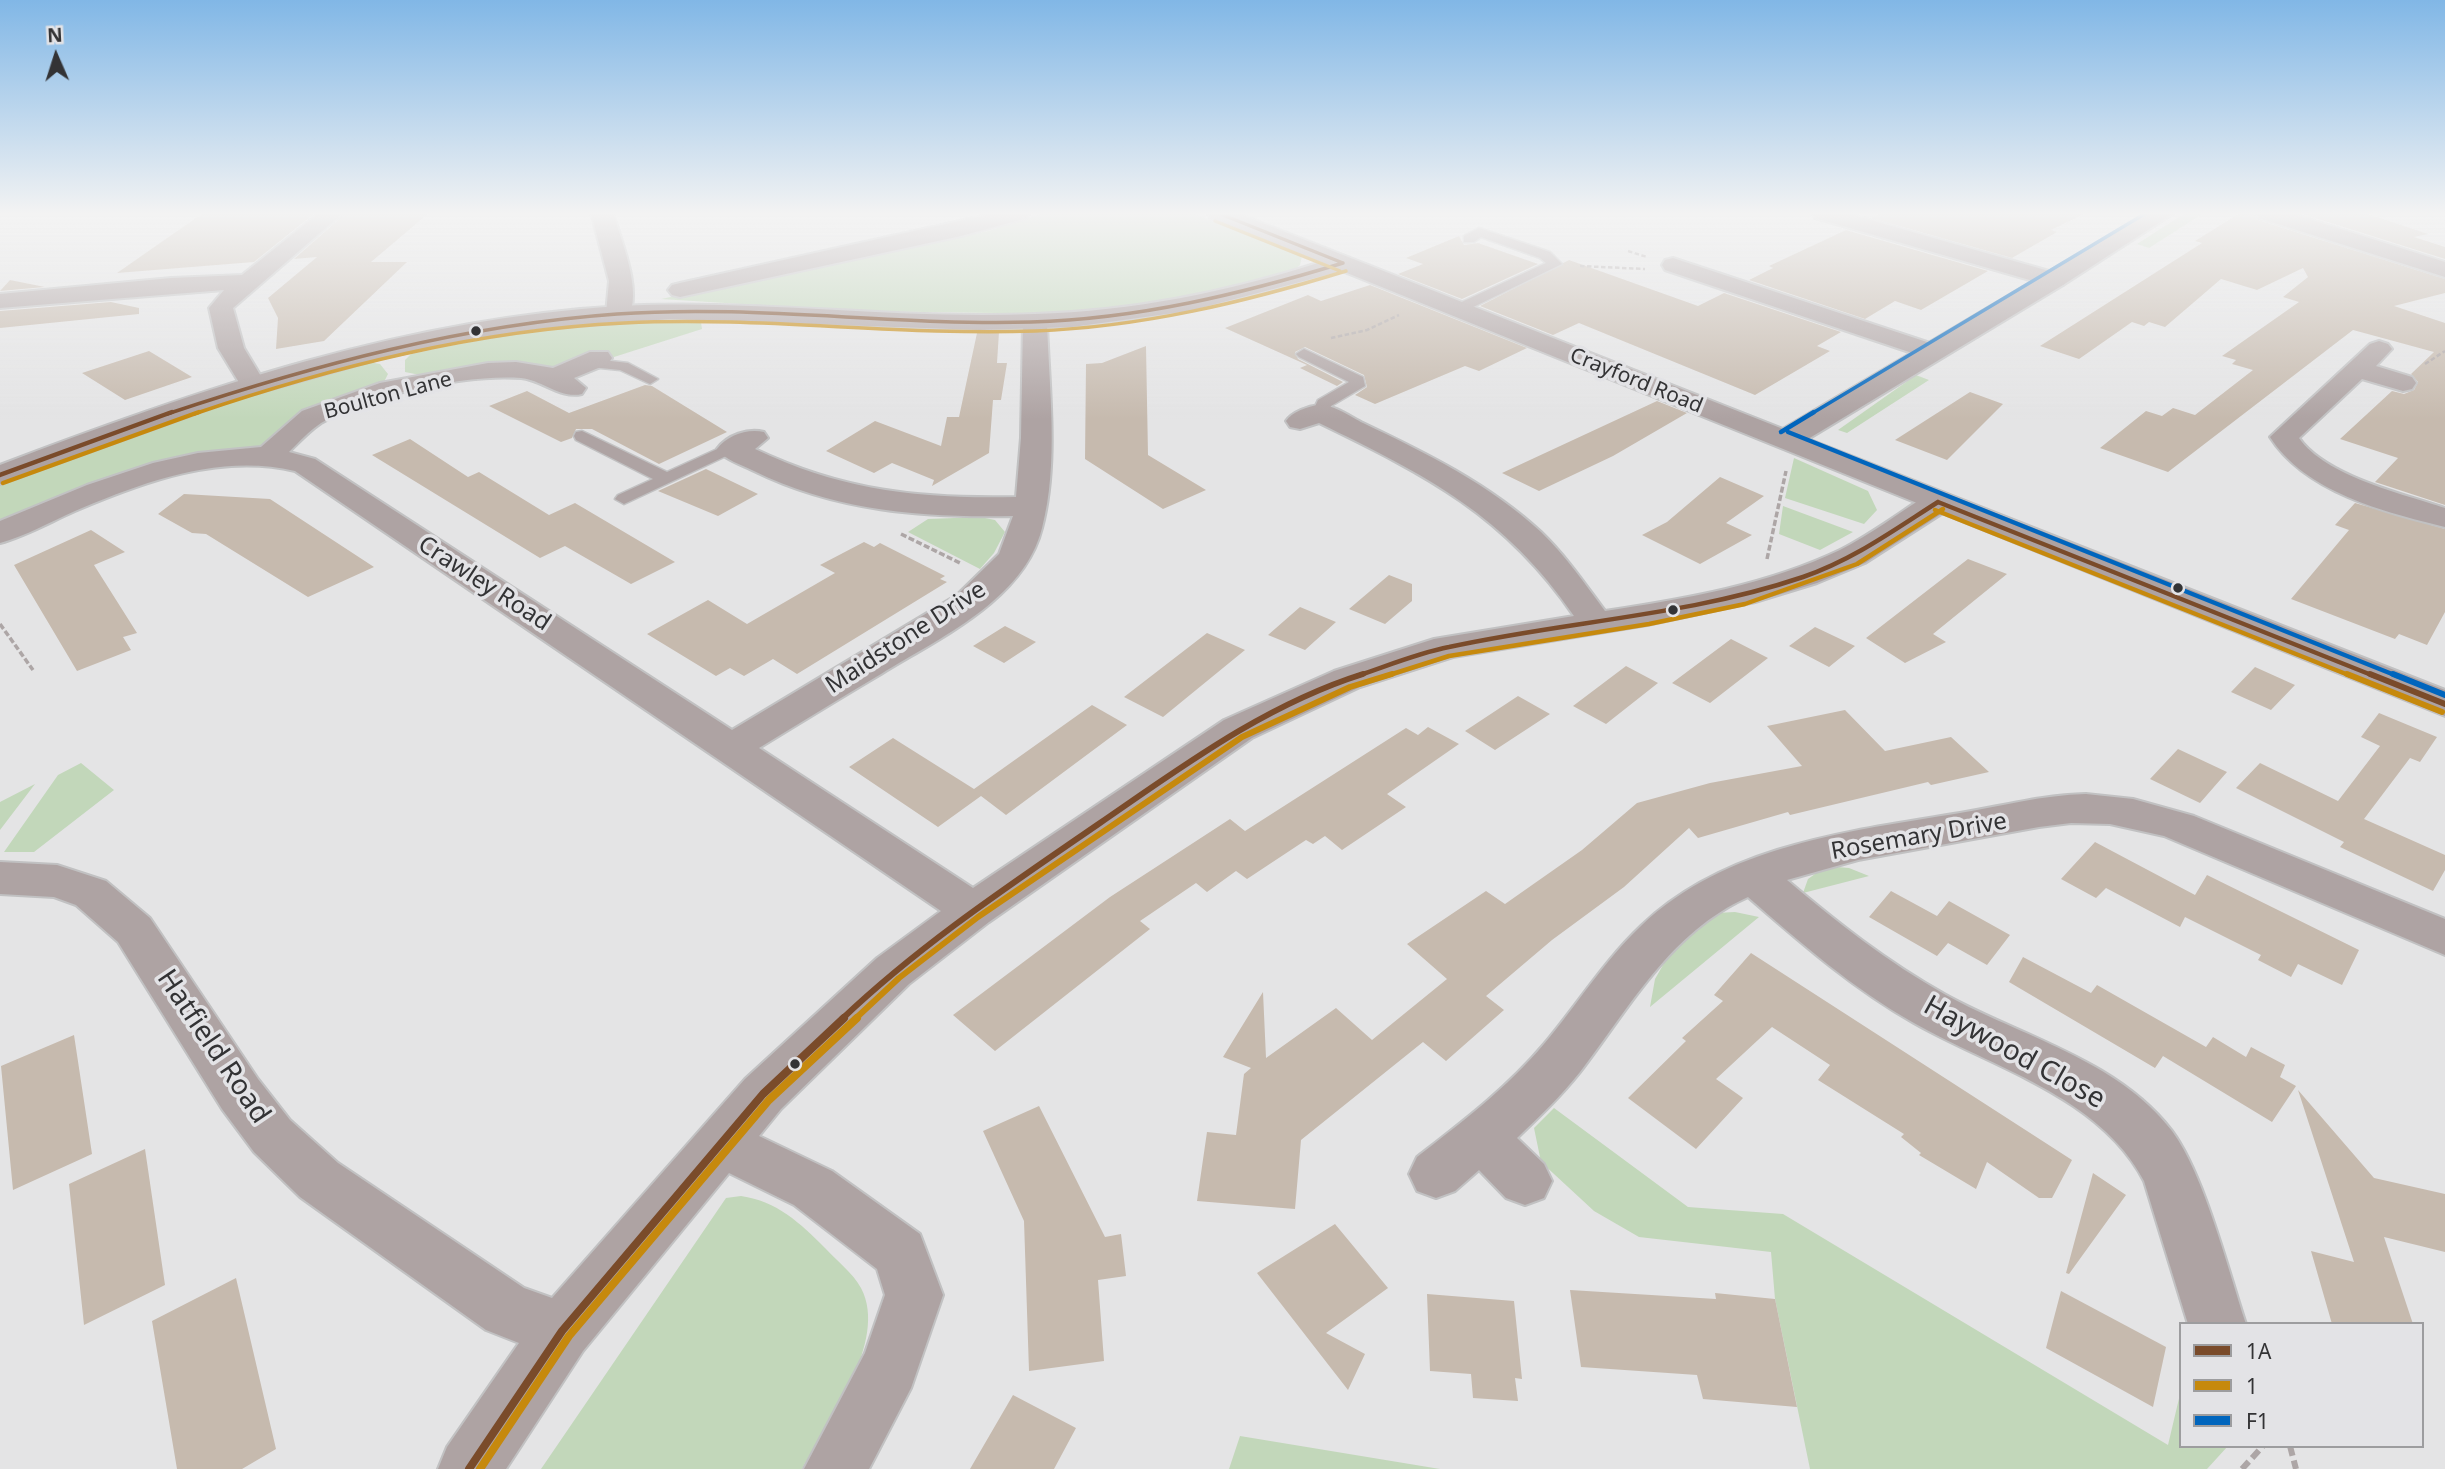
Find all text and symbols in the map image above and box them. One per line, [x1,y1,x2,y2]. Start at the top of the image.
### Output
north arrow [21,21,91,91]
text: N [46,22,63,48]
unlabelled marker [469,324,483,338]
street label: Crayford Road [1566,343,1706,419]
street label: Boulton Lane [321,367,455,425]
street label: Crawley Road [412,530,556,638]
street label: Maidstone Drive [821,576,991,700]
unlabelled marker [2171,581,2185,595]
unlabelled marker [1666,603,1680,617]
street label: Rosemary Drive [1829,807,2009,867]
street label: Hatfield Road [149,964,277,1130]
street label: Haywood Close [1917,989,2111,1117]
unlabelled marker [788,1057,802,1071]
legend [2179,1322,2424,1448]
text: 1A [2246,1337,2271,1365]
text: 1 [2246,1372,2258,1400]
text: F1 [2246,1407,2269,1435]

